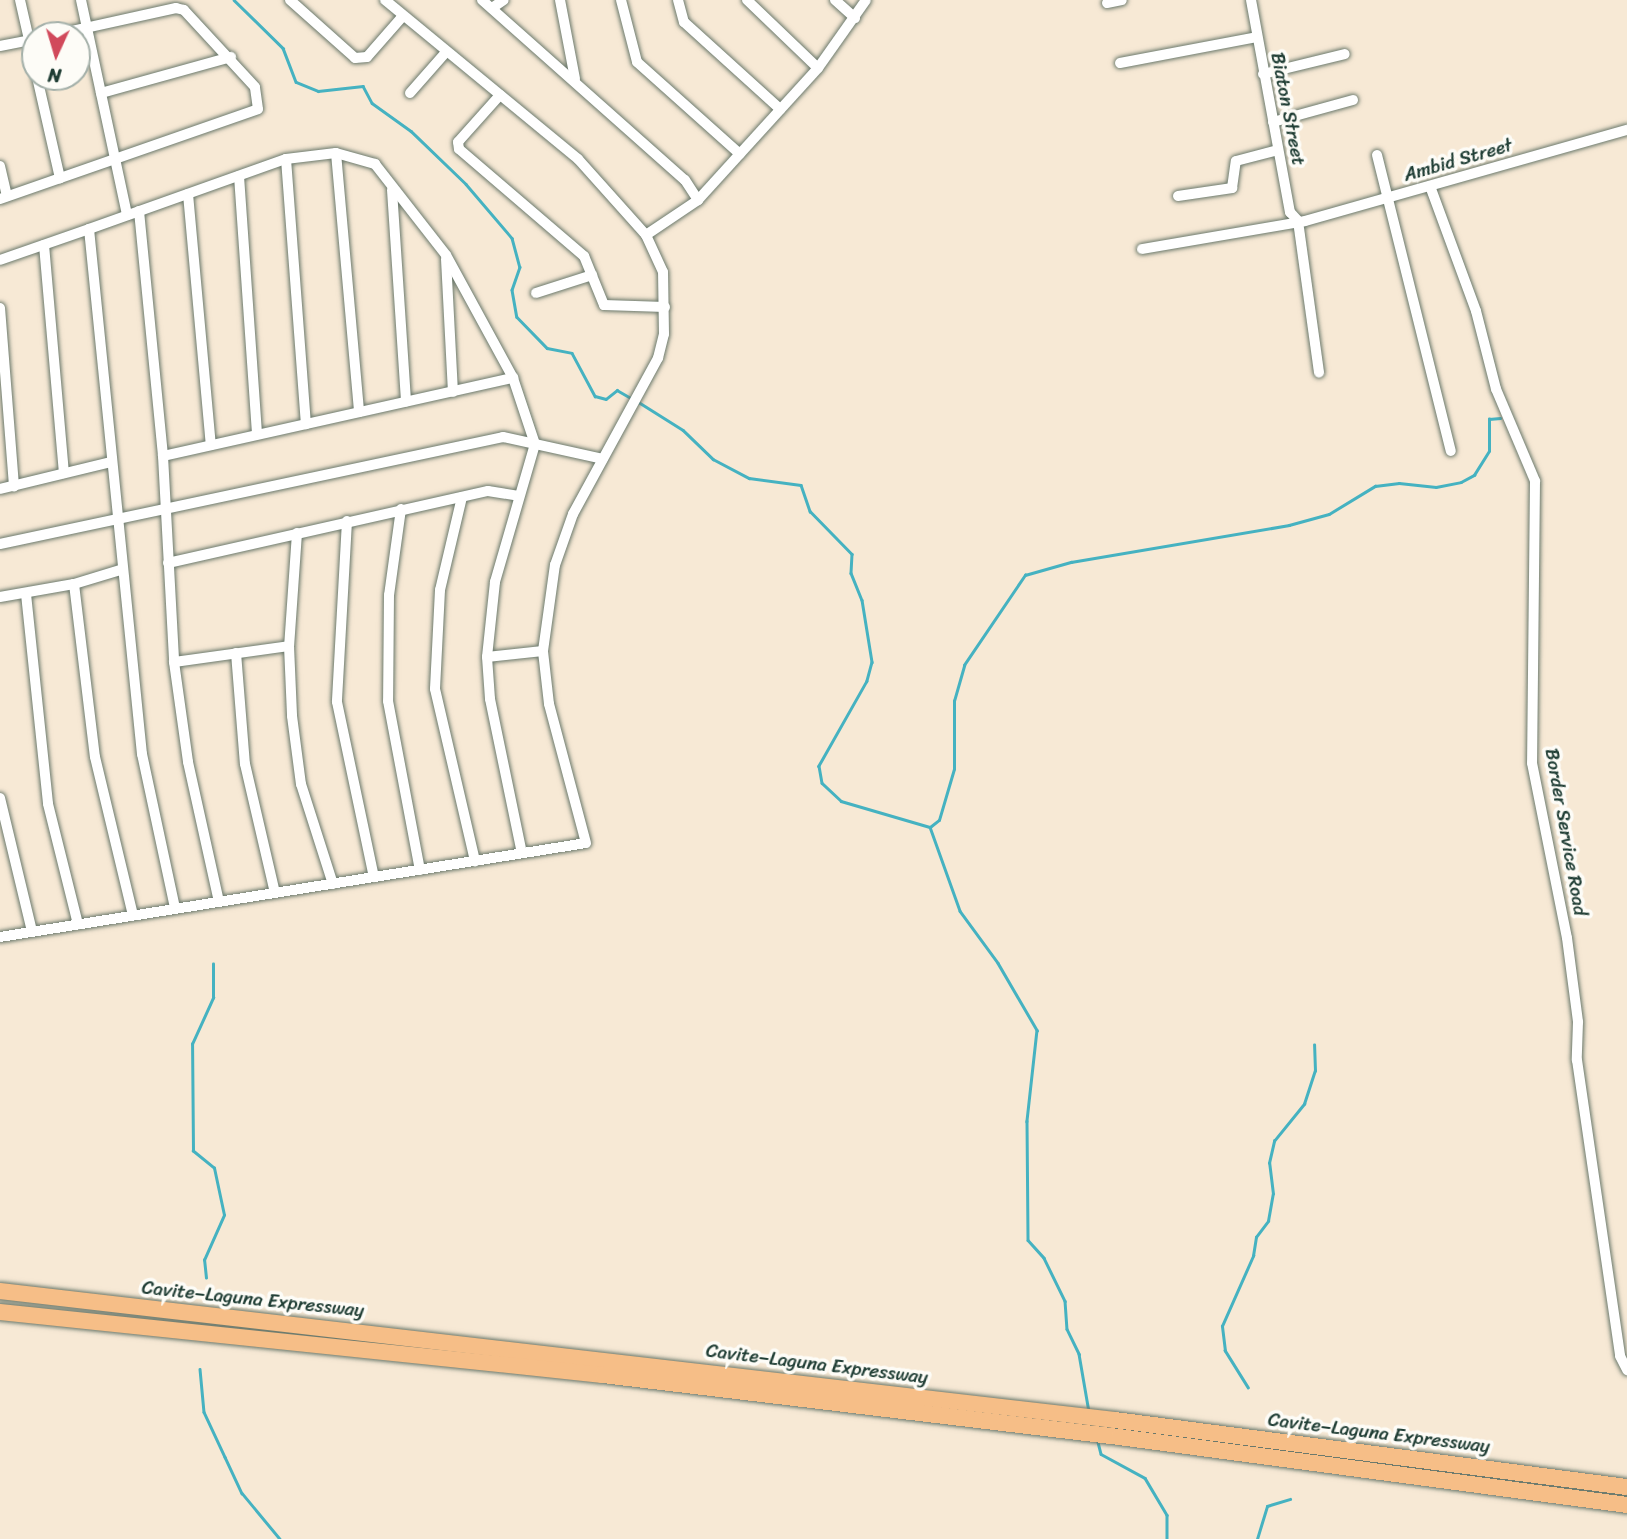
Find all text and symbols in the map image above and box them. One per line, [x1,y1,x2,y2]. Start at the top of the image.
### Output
north arrow [21,21,91,91]
street label: Biaton Street [1266,50,1310,168]
text: N [47,59,62,92]
street label: Ambid Street [1401,134,1515,186]
street label: Border Service Road [1540,746,1592,918]
street label: Cavite–Laguna Expressway [140,1276,366,1322]
street label: Cavite–Laguna Expressway [704,1339,930,1389]
street label: Cavite–Laguna Expressway [1266,1408,1492,1458]

